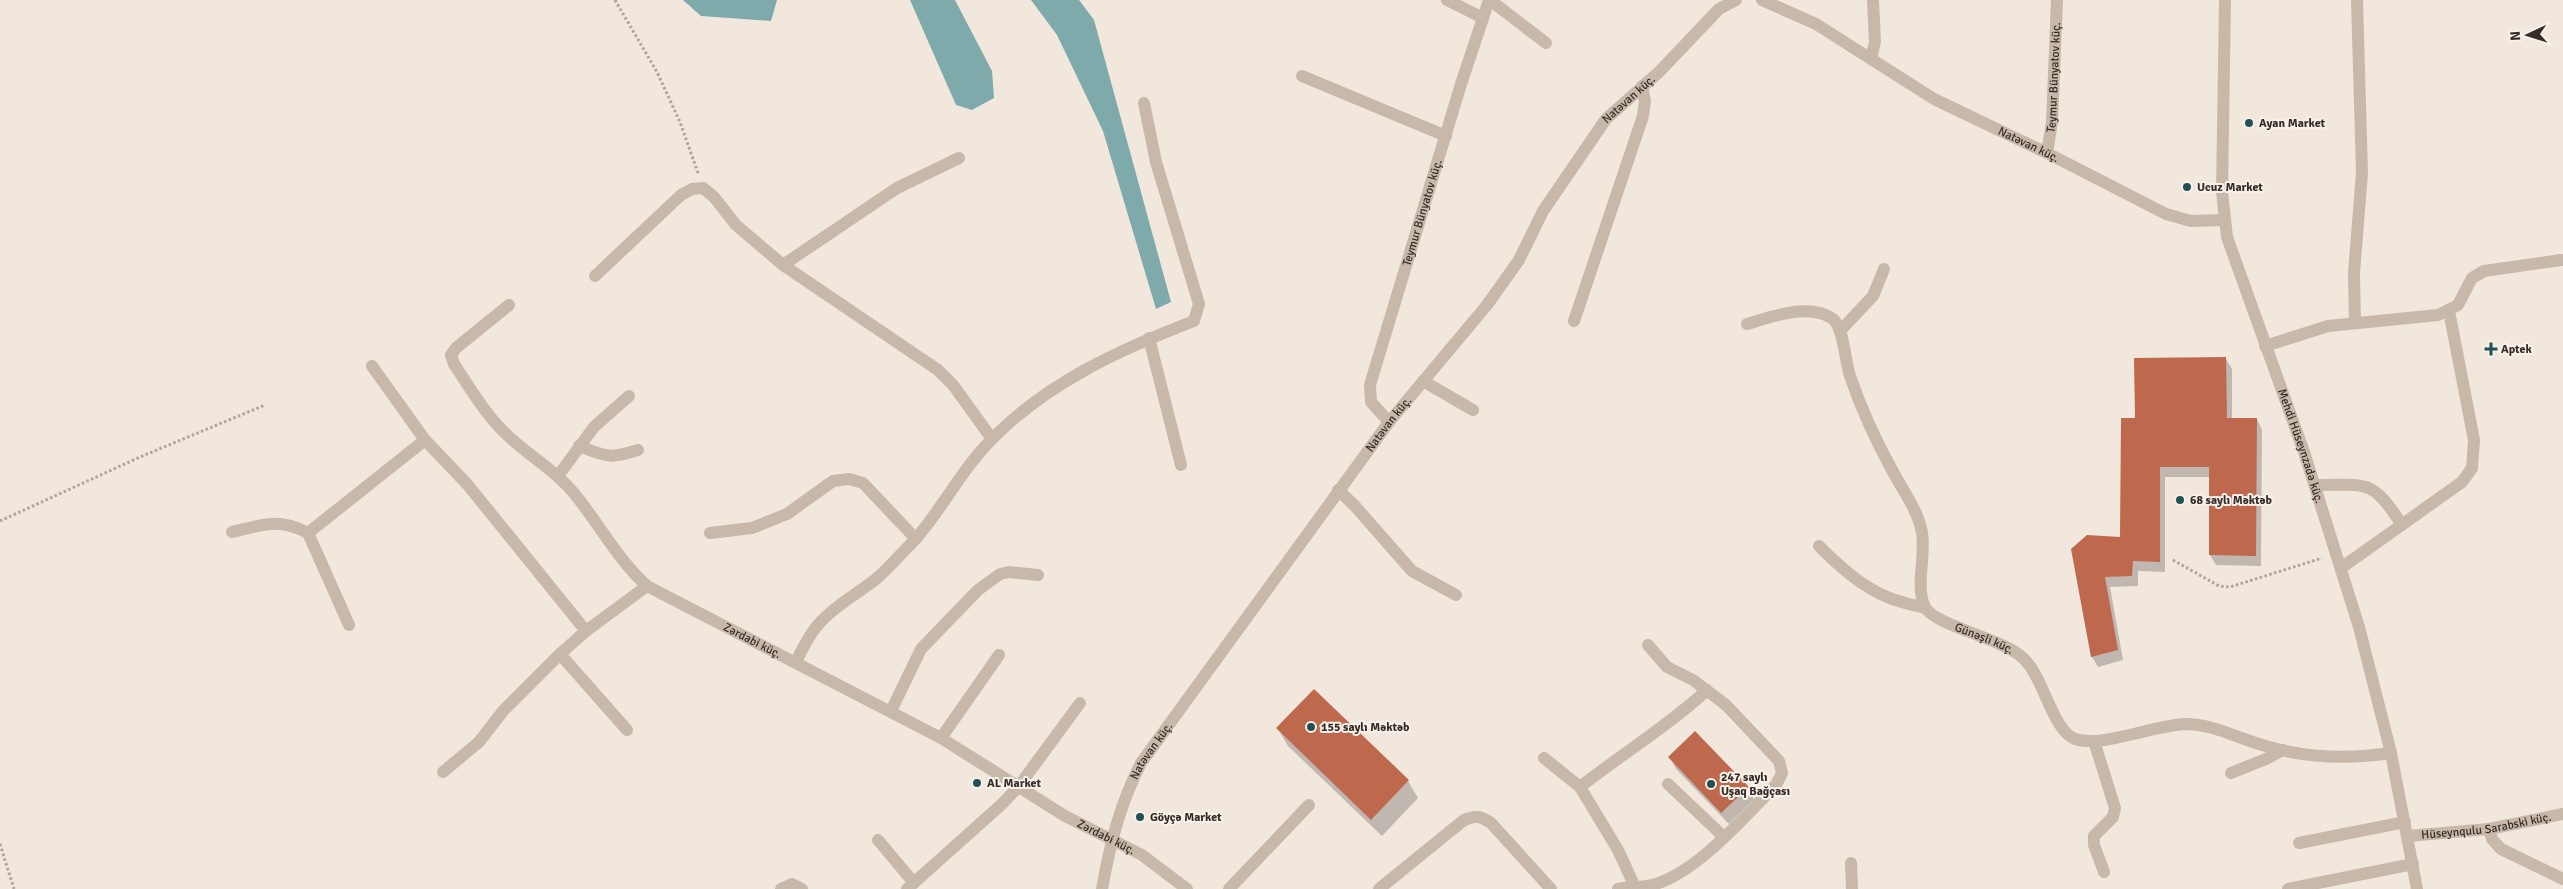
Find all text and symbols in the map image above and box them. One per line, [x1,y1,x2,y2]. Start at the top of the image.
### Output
north arrow [2503,10,2553,60]
street label: Teymur Bünyatov küç. [2043,22,2064,134]
text: N [2507,30,2524,41]
street label: Natəvan küç. [1599,72,1659,127]
place label: Ayan Market [2259,116,2326,131]
marker: Ayan Market [2243,117,2255,129]
street label: Natəvan küç. [1996,124,2062,166]
street label: Teymur Bünyatov küç. [1399,158,1446,268]
place label: Ucuz Market [2197,180,2263,195]
marker: Ucuz Market [2181,181,2193,193]
place label: Aptek [2501,342,2532,357]
marker: Aptek [2485,343,2497,355]
street label: Mehdi Hüseynzadə küç. [2274,387,2327,505]
street label: Natəvan küç. [1363,394,1415,455]
place label: 68 saylı Məktəb [2190,493,2272,508]
marker: 68 saylı Məktəb [2174,494,2186,506]
street label: Zərdabi küç. [721,620,784,662]
street label: Günəşli küç. [1952,620,2017,658]
street label: Natəvan küç. [1127,720,1176,782]
place label: 155 saylı Məktəb [1321,720,1410,735]
marker: 155 saylı Məktəb [1305,721,1317,733]
place label: 247 saylı Uşaq Bağçası [1721,770,1790,799]
place label: AL Market [987,776,1042,791]
marker: AL Market [971,777,983,789]
marker: 247 saylı Uşaq Bağçası [1705,778,1717,790]
place label: Göyçə Market [1150,810,1222,825]
street label: Hüseynqulu Sarabski küç. [2421,810,2553,843]
marker: Göyçə Market [1134,811,1146,823]
street label: Zərdabi küç. [1075,816,1138,858]

